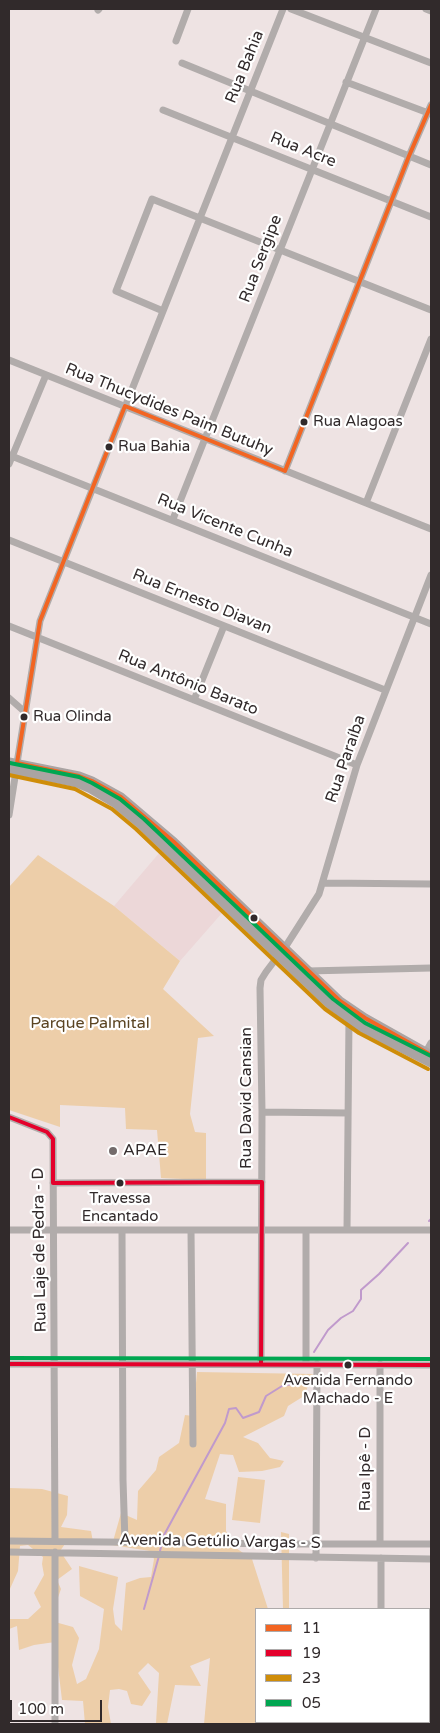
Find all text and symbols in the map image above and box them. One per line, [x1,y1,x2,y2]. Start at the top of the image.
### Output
street label: Rua Bahia [222,28,268,106]
street label: Rua Acre [267,128,339,172]
street label: Rua Sergipe [235,212,287,306]
street label: Rua Thucydides Paim Butuhy [62,359,276,461]
place label: Rua Alagoas [313,413,403,431]
marker: Rua Alagoas [299,417,309,427]
place label: Rua Bahia [118,438,190,456]
marker: Rua Bahia [104,442,114,452]
street label: Rua Vicente Cunha [154,490,296,562]
street label: Rua Ernesto Diavan [130,565,274,639]
street label: Rua Antônio Barato [115,646,261,720]
place label: Rua Olinda [33,708,112,726]
marker: Rua Olinda [19,712,29,722]
street label: Rua Paraíba [322,712,370,806]
unlabelled marker [249,913,259,923]
park label: Parque Palmital [30,1014,150,1034]
street label: Rua David Cansian [237,1027,257,1169]
place label: APAE [123,1141,167,1161]
marker: APAE [107,1145,119,1157]
street label: Rua Laje de Pedra - D [29,1167,51,1333]
marker: Travessa Encantado [115,1178,125,1188]
place label: Travessa Encantado [82,1190,158,1225]
marker: Avenida Fernando Machado - E [343,1360,353,1370]
place label: Avenida Fernando Machado - E [283,1372,413,1407]
street label: Rua Ipê - D [356,1427,376,1511]
street label: Avenida Getúlio Vargas - S [119,1531,321,1553]
legend [255,1608,430,1723]
text: 11 [302,1619,321,1637]
text: 19 [302,1644,321,1662]
text: 23 [302,1669,321,1687]
scale bar [12,1690,105,1722]
text: 05 [302,1694,321,1712]
text: 100 m [18,1700,64,1718]

